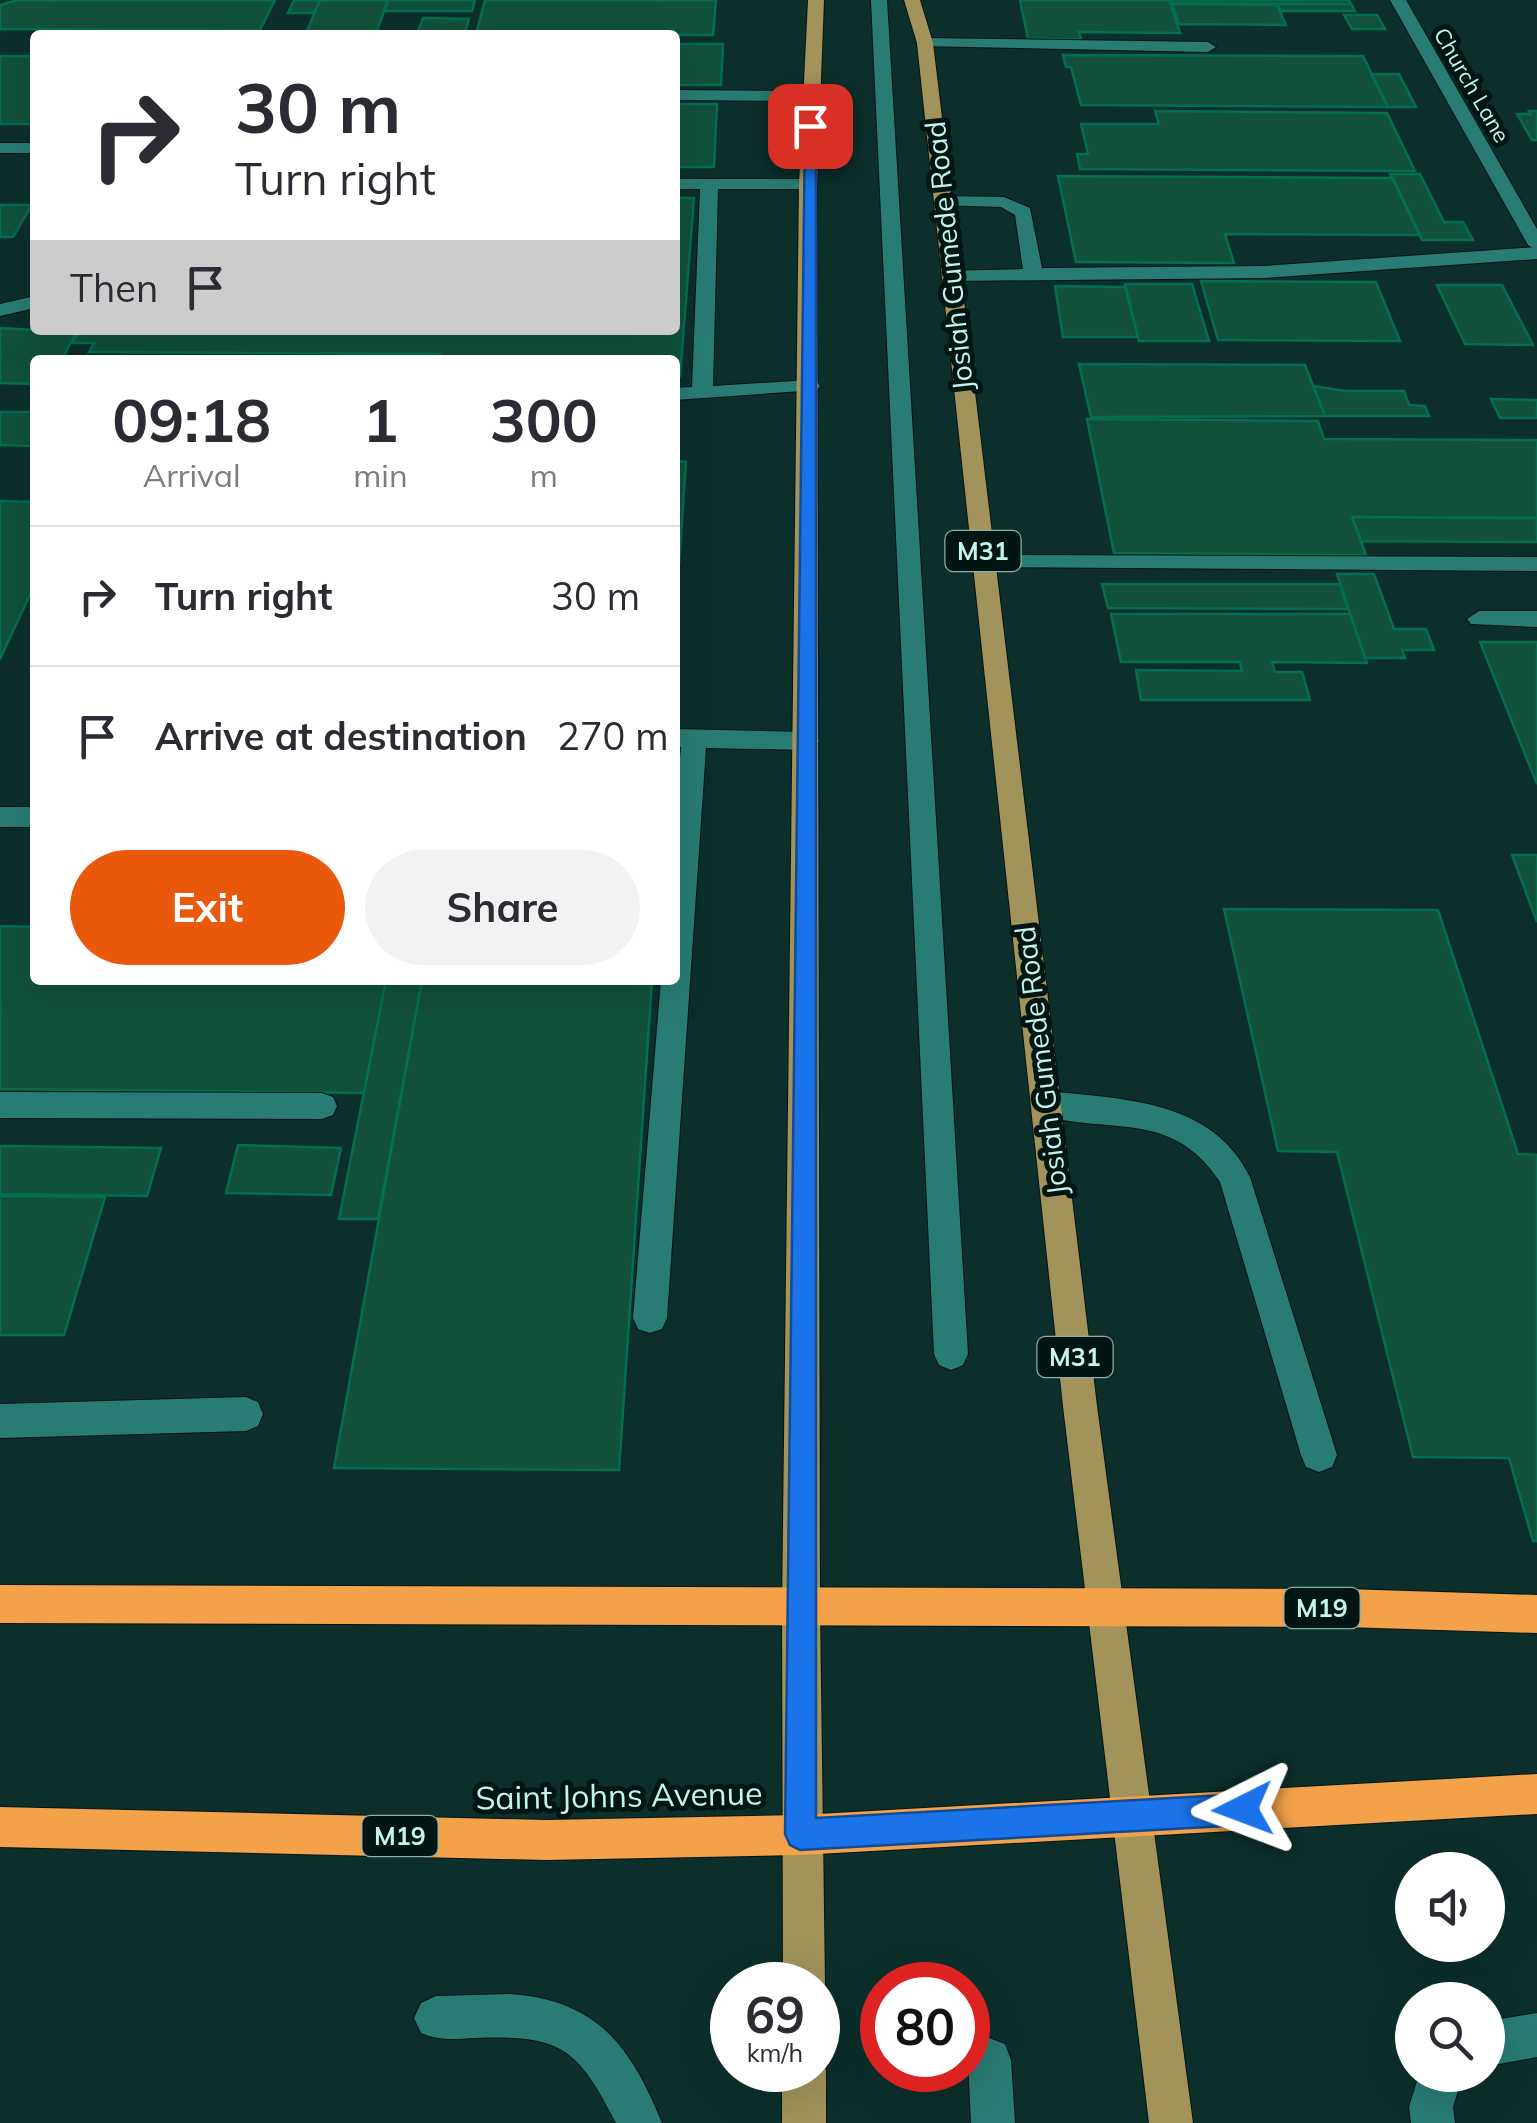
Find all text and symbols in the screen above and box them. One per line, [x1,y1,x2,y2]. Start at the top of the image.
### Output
street label: Church Lane [1428,23,1516,147]
text: 30 m [235,63,401,151]
icon: right [70,70,200,200]
pin [768,84,853,169]
icon: arrive [783,99,838,154]
street label: Josiah Gumede Road [917,120,980,392]
text: Turn right [235,150,436,206]
icon: arrive [178,260,233,315]
text: Then [70,264,158,312]
text: 09:18 [112,382,271,457]
text: 1 [362,382,398,457]
text: 300 [490,382,598,457]
text: Arrival [143,455,241,495]
text: min [353,455,408,495]
text: m [530,455,558,495]
road number: M31 [946,531,1020,571]
icon: right [70,569,125,624]
text: Turn right [155,572,332,620]
text: 30 m [551,572,640,620]
icon: arrive [70,709,125,764]
text: Arrive at destination [155,712,527,760]
text: 270 m [557,712,669,760]
button: Exit [70,850,345,965]
button: Share [365,850,640,965]
street label: Josiah Gumede Road [1007,925,1074,1198]
road number: M31 [1038,1337,1112,1377]
road number: M19 [1284,1588,1360,1628]
position arrow [1191,1757,1295,1861]
street label: Saint Johns Avenue [475,1772,763,1818]
road number: M19 [362,1816,438,1856]
map controls [1395,1852,1505,2092]
button: sound [1395,1852,1505,1962]
speed limit sign: 80 [860,1962,990,2092]
button: search [1395,1982,1505,2092]
text: 69 [745,1983,805,2046]
text: km/h [747,2037,803,2068]

